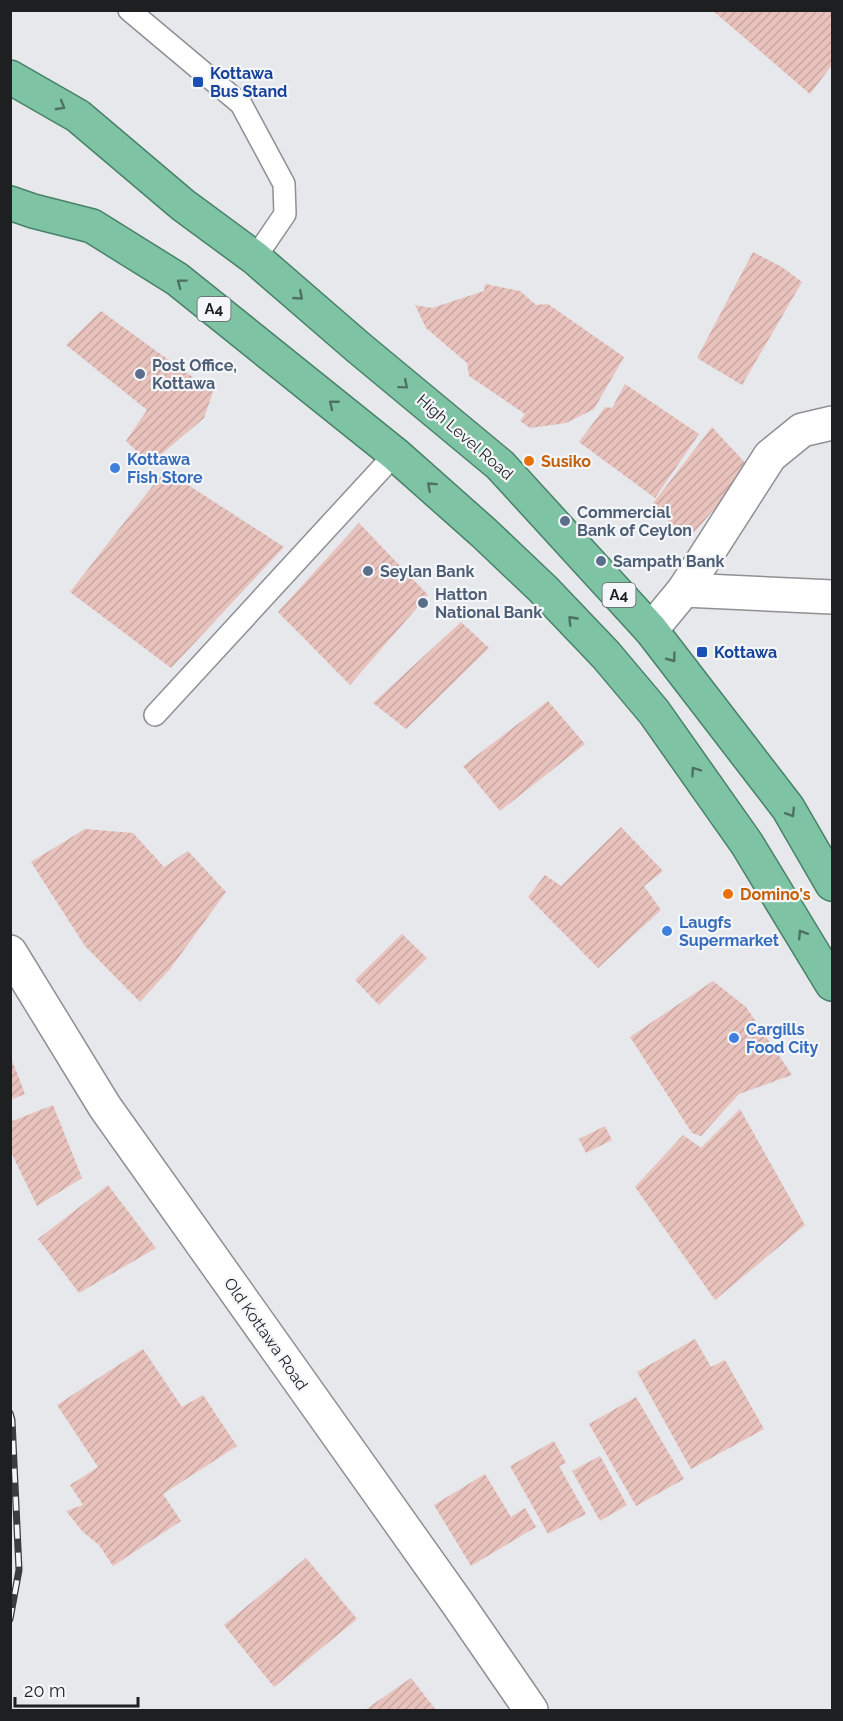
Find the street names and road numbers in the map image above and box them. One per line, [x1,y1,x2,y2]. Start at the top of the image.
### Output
road number: A4 [198,297,230,321]
street label: High Level Road [413,390,517,484]
road number: A4 [602,583,636,607]
street label: Old Kottawa Road [220,1274,312,1394]

